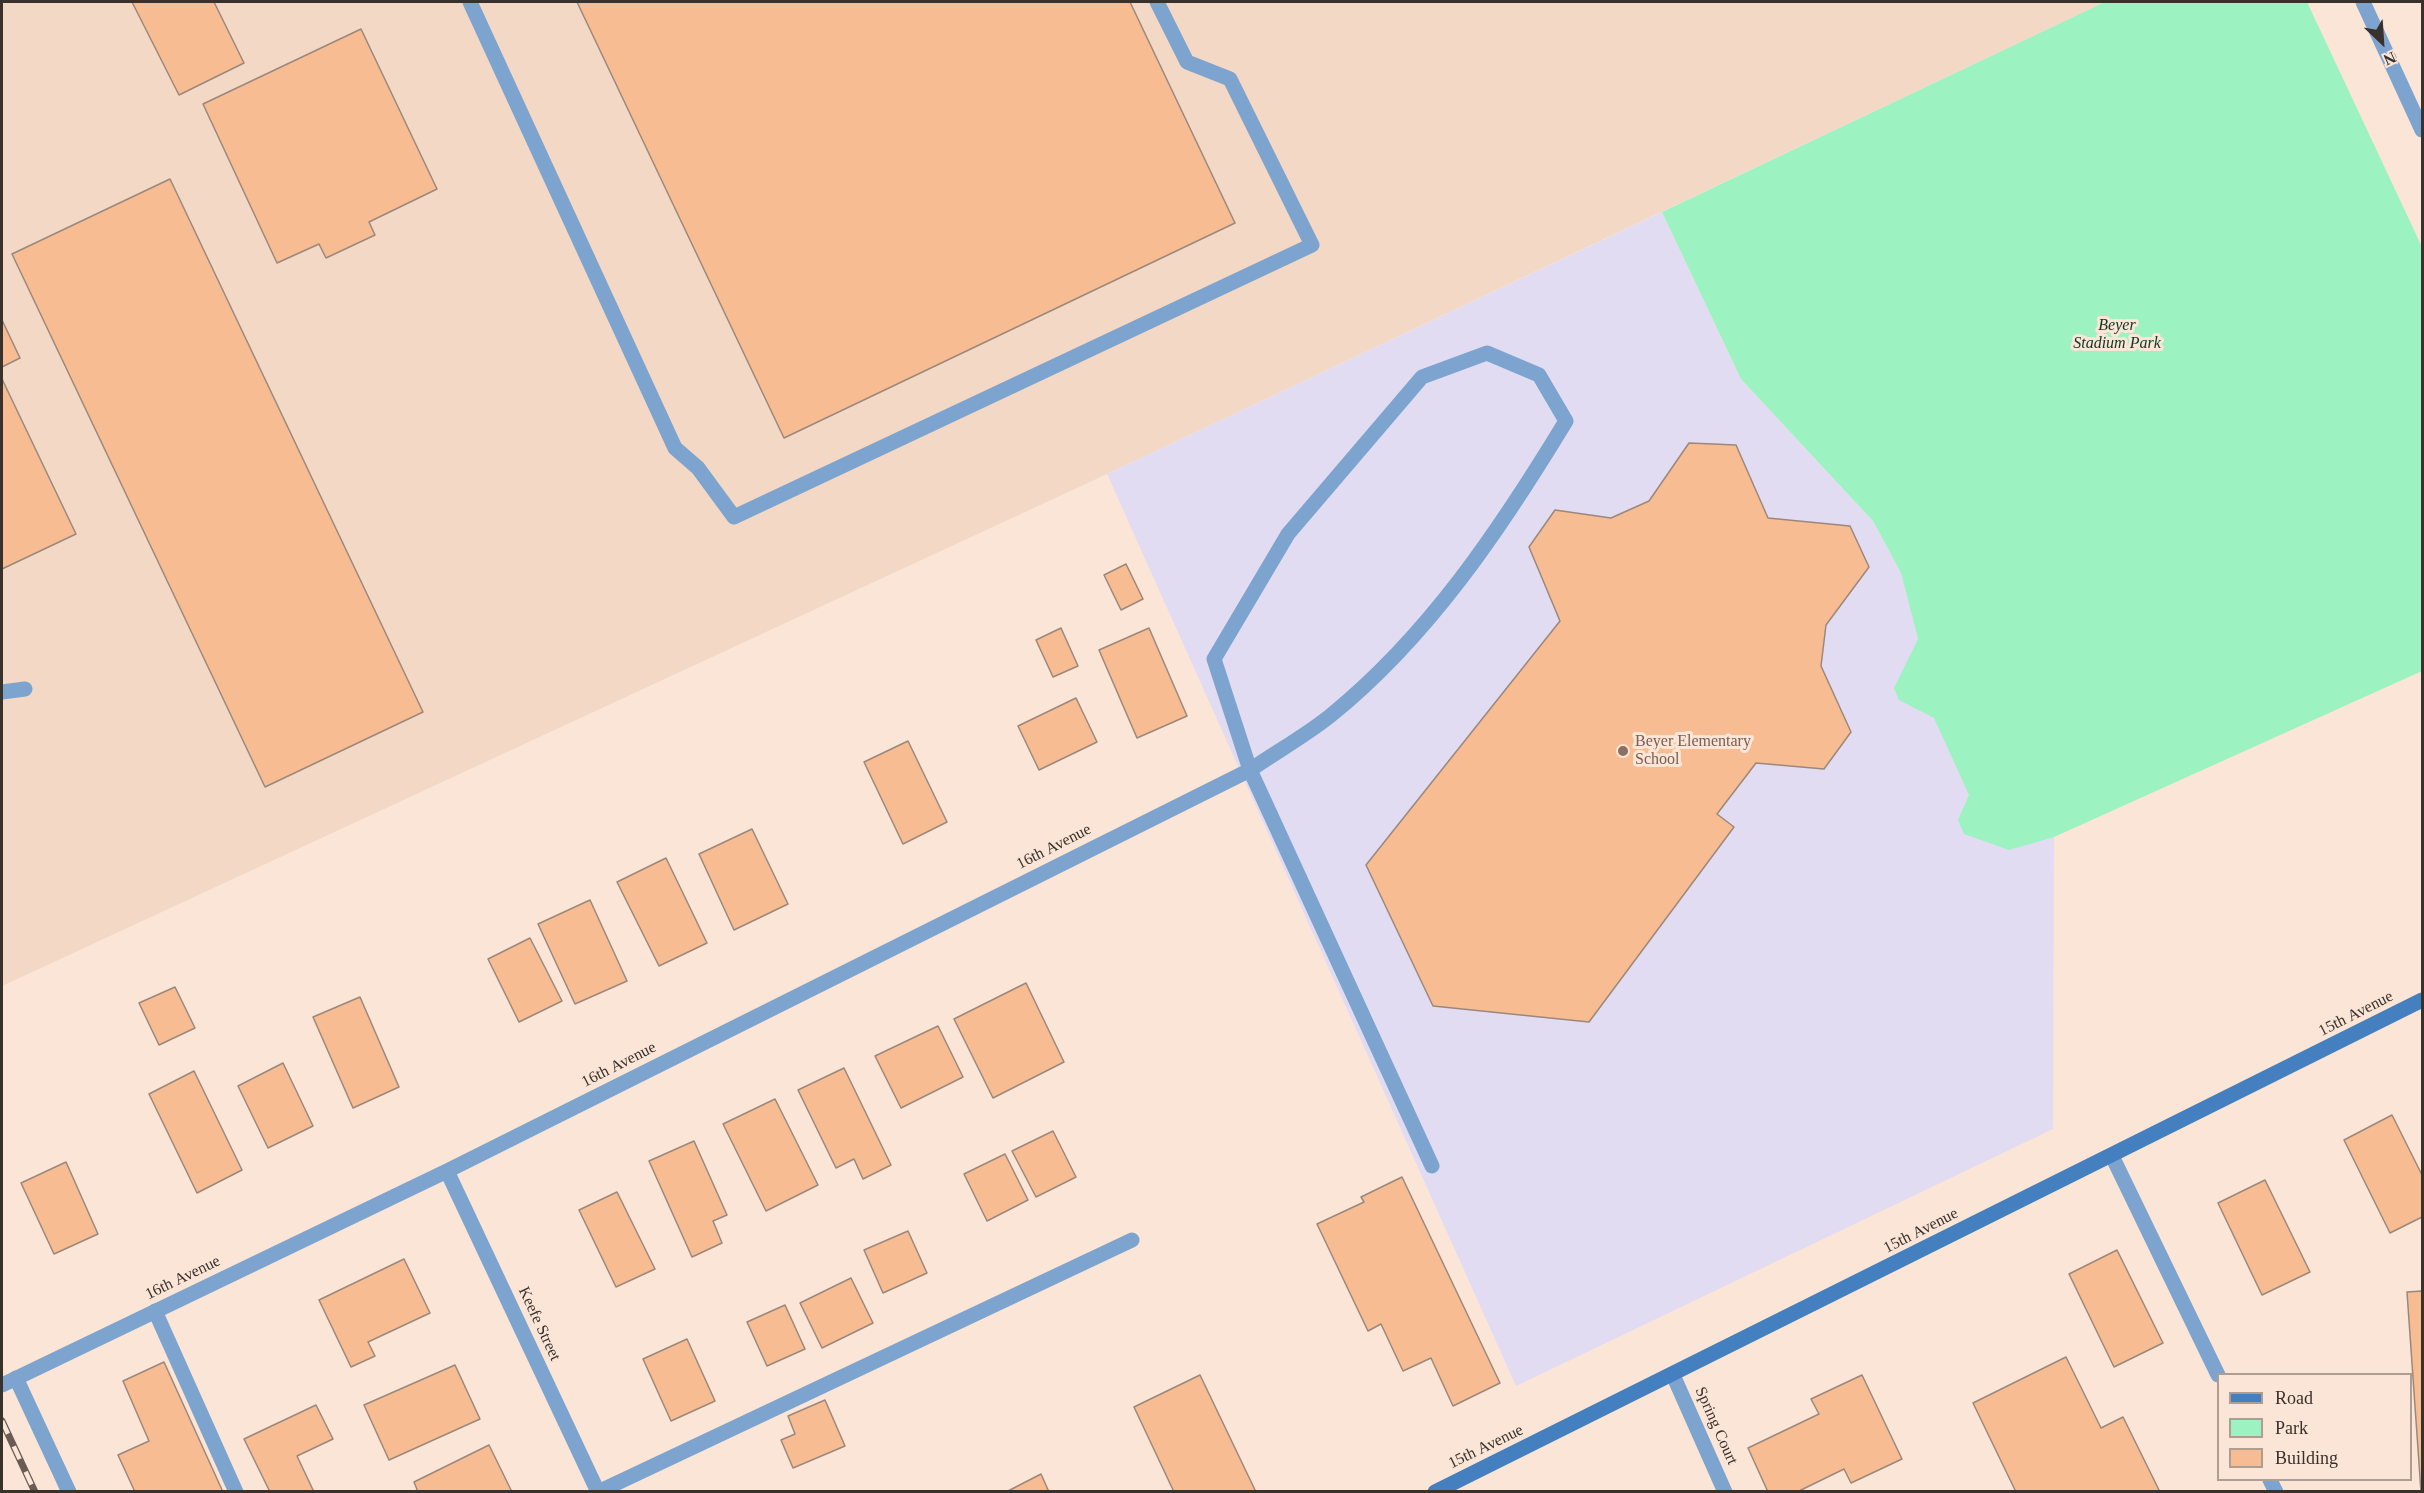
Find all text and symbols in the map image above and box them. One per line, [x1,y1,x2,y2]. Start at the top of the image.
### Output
north arrow [2352,12,2412,72]
text: N [2381,49,2399,69]
park label: Beyer Stadium Park [2073,316,2161,354]
place label: Beyer Elementary School [1635,732,1751,770]
marker: Beyer Elementary School [1616,744,1630,758]
street label: 16th Avenue [1014,820,1094,874]
street label: 15th Avenue [2316,987,2396,1041]
street label: 16th Avenue [579,1038,659,1092]
street label: 15th Avenue [1881,1204,1961,1258]
street label: 16th Avenue [142,1252,224,1304]
street label: Keefe Street [513,1284,565,1364]
legend [2217,1373,2412,1481]
street label: Spring Court [1690,1384,1742,1468]
text: Road [2275,1388,2313,1408]
text: Park [2275,1418,2308,1438]
street label: 15th Avenue [1445,1421,1527,1473]
text: Building [2275,1448,2338,1468]

